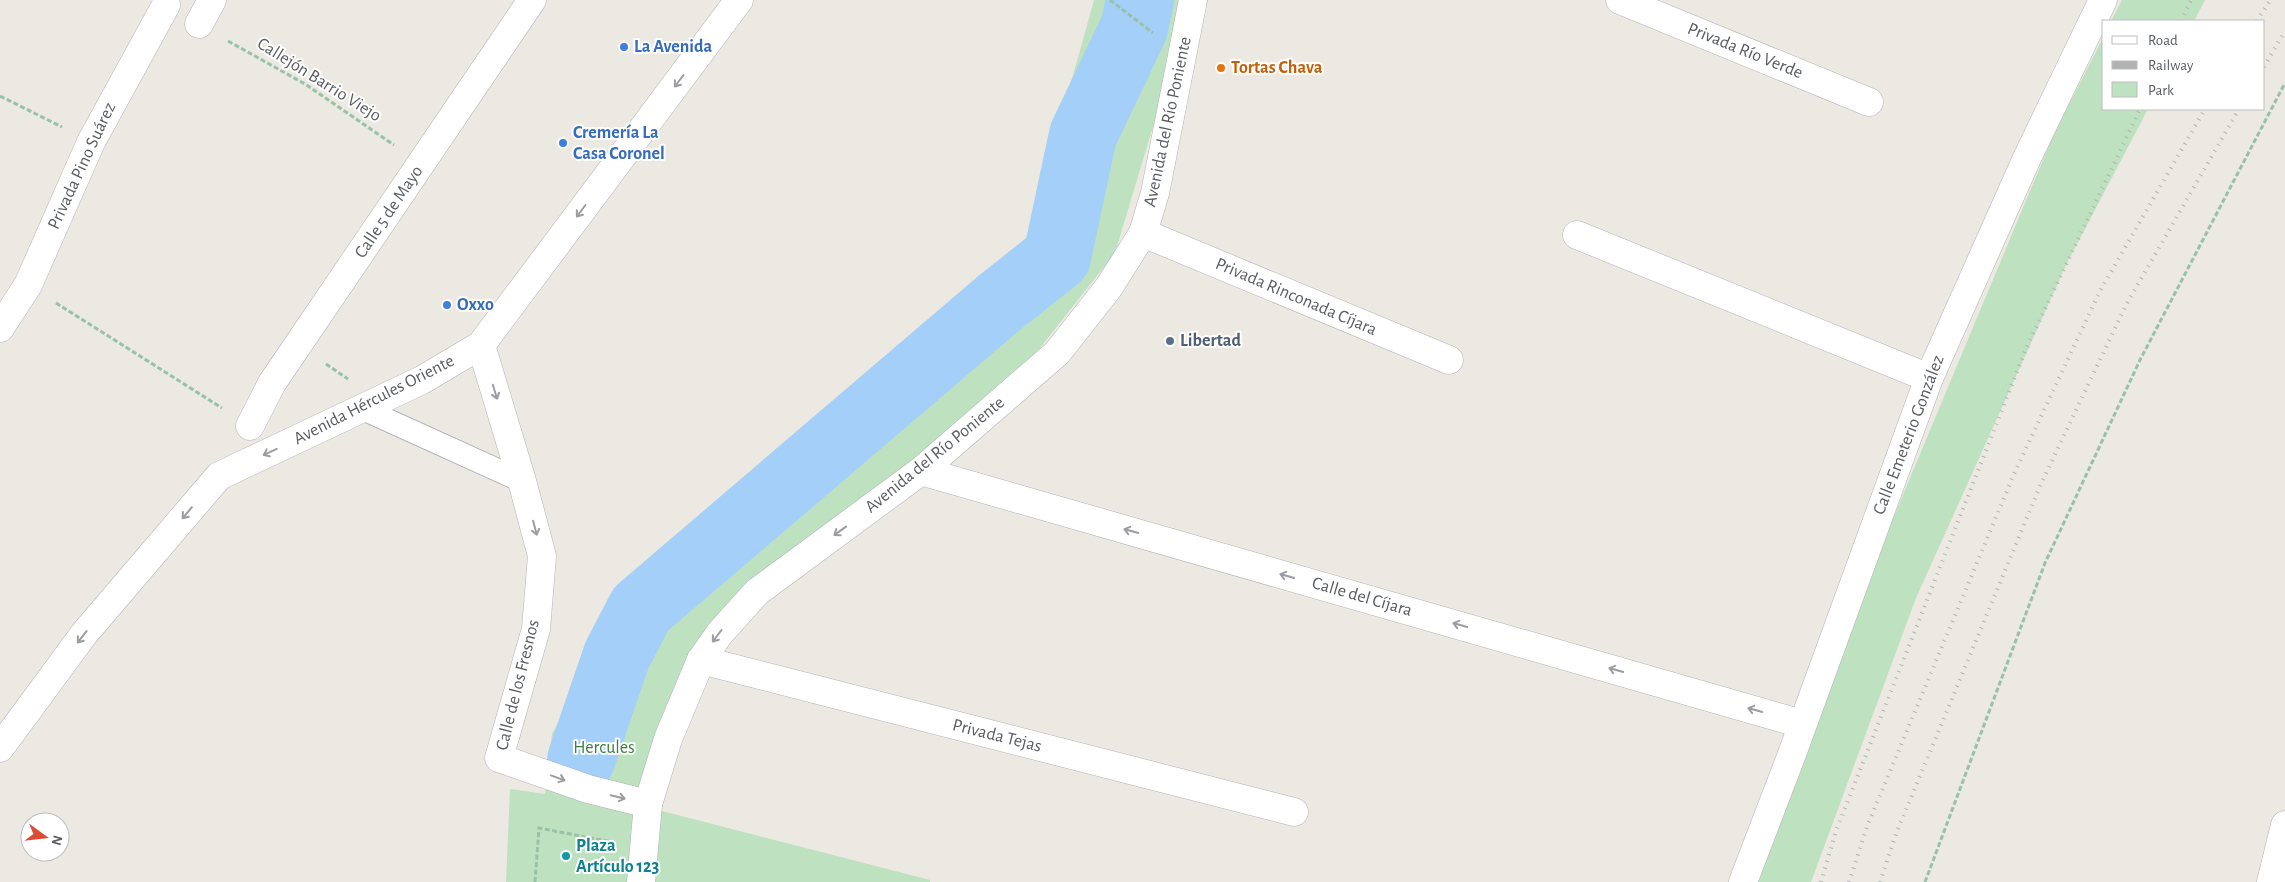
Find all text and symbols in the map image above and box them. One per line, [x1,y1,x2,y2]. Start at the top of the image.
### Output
street label: Privada Río Verde [1685,20,1805,82]
legend [2102,20,2265,110]
text: Road [2148,33,2178,48]
street label: Callejón Barrio Viejo [254,35,384,125]
street label: Avenida del Río Poniente [1141,35,1195,209]
place label: La Avenida [634,38,713,56]
marker: La Avenida [618,41,630,53]
text: Railway [2148,58,2194,73]
place label: Tortas Chava [1231,59,1323,77]
marker: Tortas Chava [1215,62,1227,74]
one-way arrow [673,74,684,87]
text: Park [2148,83,2174,98]
street label: Privada Pino Suárez [45,100,119,232]
place label: Cremería La Casa Coronel [573,124,665,163]
marker: Cremería La Casa Coronel [557,137,569,149]
street label: Calle 5 de Mayo [352,162,427,262]
one-way arrow [576,204,586,218]
street label: Privada Rinconada Cíjara [1213,255,1379,339]
place label: Oxxo [457,296,494,314]
marker: Oxxo [441,299,453,311]
place label: Libertad [1180,332,1241,350]
marker: Libertad [1164,335,1176,347]
street label: Avenida Hércules Oriente [291,352,457,448]
street label: Calle Emeterio González [1870,353,1948,517]
one-way arrow [491,383,501,399]
street label: Avenida del Río Poniente [862,393,1008,517]
one-way arrow [263,448,278,457]
one-way arrow [182,507,193,520]
one-way arrow [531,519,540,535]
one-way arrow [1123,525,1139,535]
one-way arrow [833,526,847,536]
one-way arrow [1279,570,1295,580]
street label: Calle del Cíjara [1310,574,1414,620]
street label: Calle de los Fresnos [493,618,543,752]
one-way arrow [1452,620,1468,630]
one-way arrow [712,629,723,642]
one-way arrow [76,630,87,643]
one-way arrow [1609,665,1625,675]
one-way arrow [1747,705,1763,715]
street label: Privada Tejas [951,716,1043,756]
park label: Hercules [573,739,635,757]
one-way arrow [550,774,565,783]
one-way arrow [610,793,626,802]
north arrow [20,812,70,862]
text: N [49,834,65,847]
place label: Plaza Artículo 123 [576,837,659,876]
marker: Plaza Artículo 123 [560,850,572,862]

